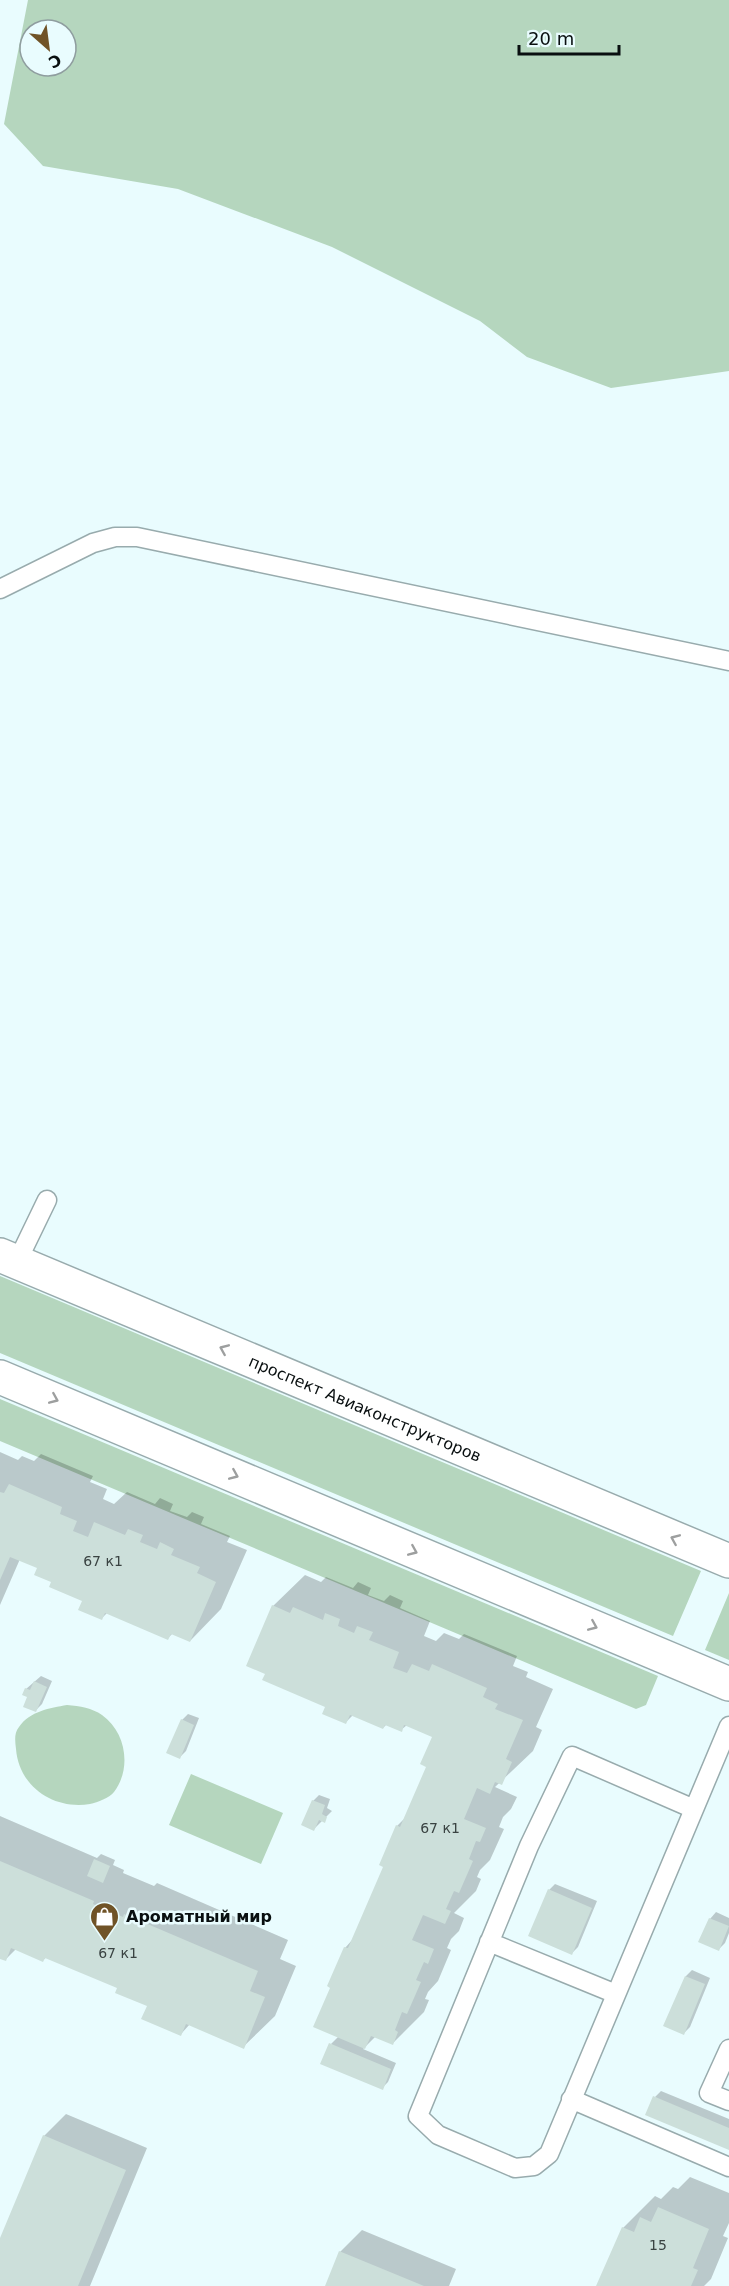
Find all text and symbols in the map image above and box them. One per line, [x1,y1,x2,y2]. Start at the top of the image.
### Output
north arrow [18,18,78,78]
scale bar [519,18,620,56]
text: 20 m [528,28,574,49]
text: С [45,50,64,72]
one-way arrow [220,1344,231,1356]
street label: проспект Авиаконструкторов [246,1352,484,1466]
one-way arrow [48,1392,59,1404]
one-way arrow [227,1468,238,1480]
one-way arrow [670,1534,681,1546]
one-way arrow [407,1544,418,1556]
house number: 67 к1 [83,1553,123,1569]
one-way arrow [587,1619,598,1631]
house number: 67 к1 [420,1820,460,1836]
shop icon: Ароматный мир [89,1900,121,1942]
place label: Ароматный мир [126,1907,272,1926]
house number: 67 к1 [98,1945,138,1961]
house number: 15 [649,2237,667,2253]

